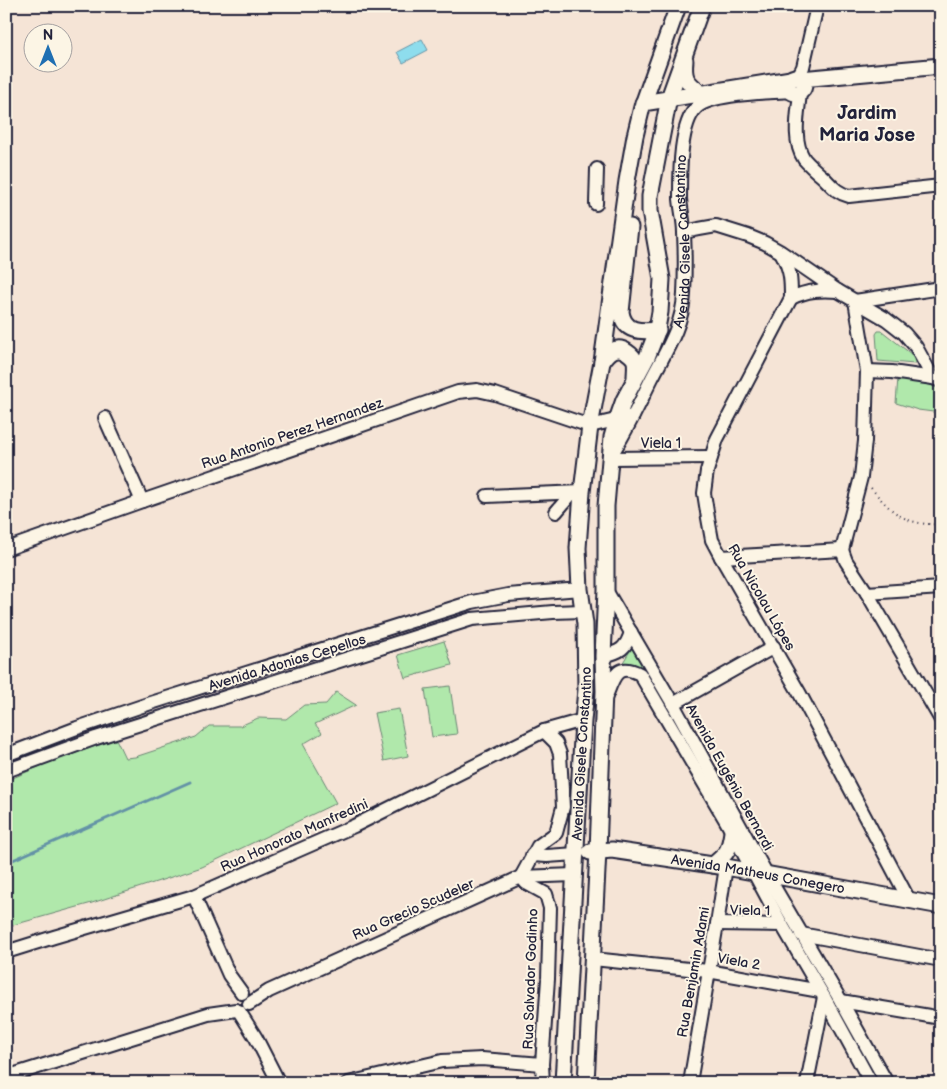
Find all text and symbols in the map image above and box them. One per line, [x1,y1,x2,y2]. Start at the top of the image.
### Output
north arrow [22,22,72,72]
text: N [43,27,53,44]
district label: Jardim Maria Jose [819,102,915,147]
street label: Avenida Gisele Constantino [670,154,694,330]
street label: Rua Antonio Perez Hernandez [199,394,386,473]
street label: Viela 1 [641,435,681,452]
street label: Rua Nicolau Lópes [724,541,799,654]
street label: Avenida Adonias Cepellos [206,630,368,695]
street label: Avenida Gisele Constantino [568,666,595,841]
street label: Avenida Eugênio Bernardi [682,701,777,853]
street label: Rua Honorato Manfredini [218,795,371,876]
street label: Avenida Matheus Conegero [670,851,846,897]
street label: Rua Grecio Scudeler [350,875,478,944]
street label: Viela 1 [730,902,770,919]
street label: Rua Benjamin Adami [674,906,713,1039]
street label: Rua Salvador Godinho [520,908,541,1050]
street label: Viela 2 [716,949,762,974]

